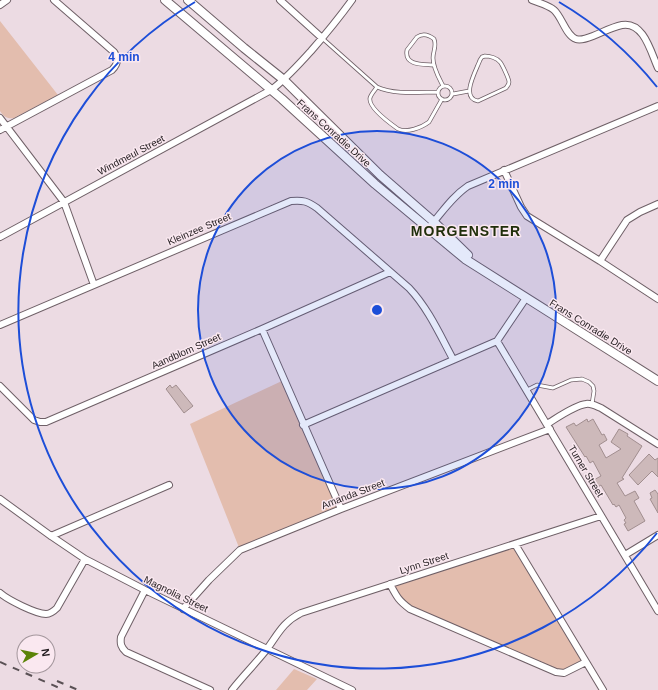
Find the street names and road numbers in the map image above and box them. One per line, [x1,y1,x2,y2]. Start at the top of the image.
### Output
street label: Frans Conradie Drive [295,97,373,169]
street label: Windmeul Street [96,133,166,177]
street label: Kleinzee Street [166,211,233,247]
street label: Frans Conradie Drive [548,297,635,357]
street label: Aandblom Street [150,331,222,371]
street label: Turner Street [566,443,606,499]
street label: Amanda Street [320,477,386,511]
street label: Lynn Street [398,550,450,576]
street label: Magnolia Street [142,574,210,614]

